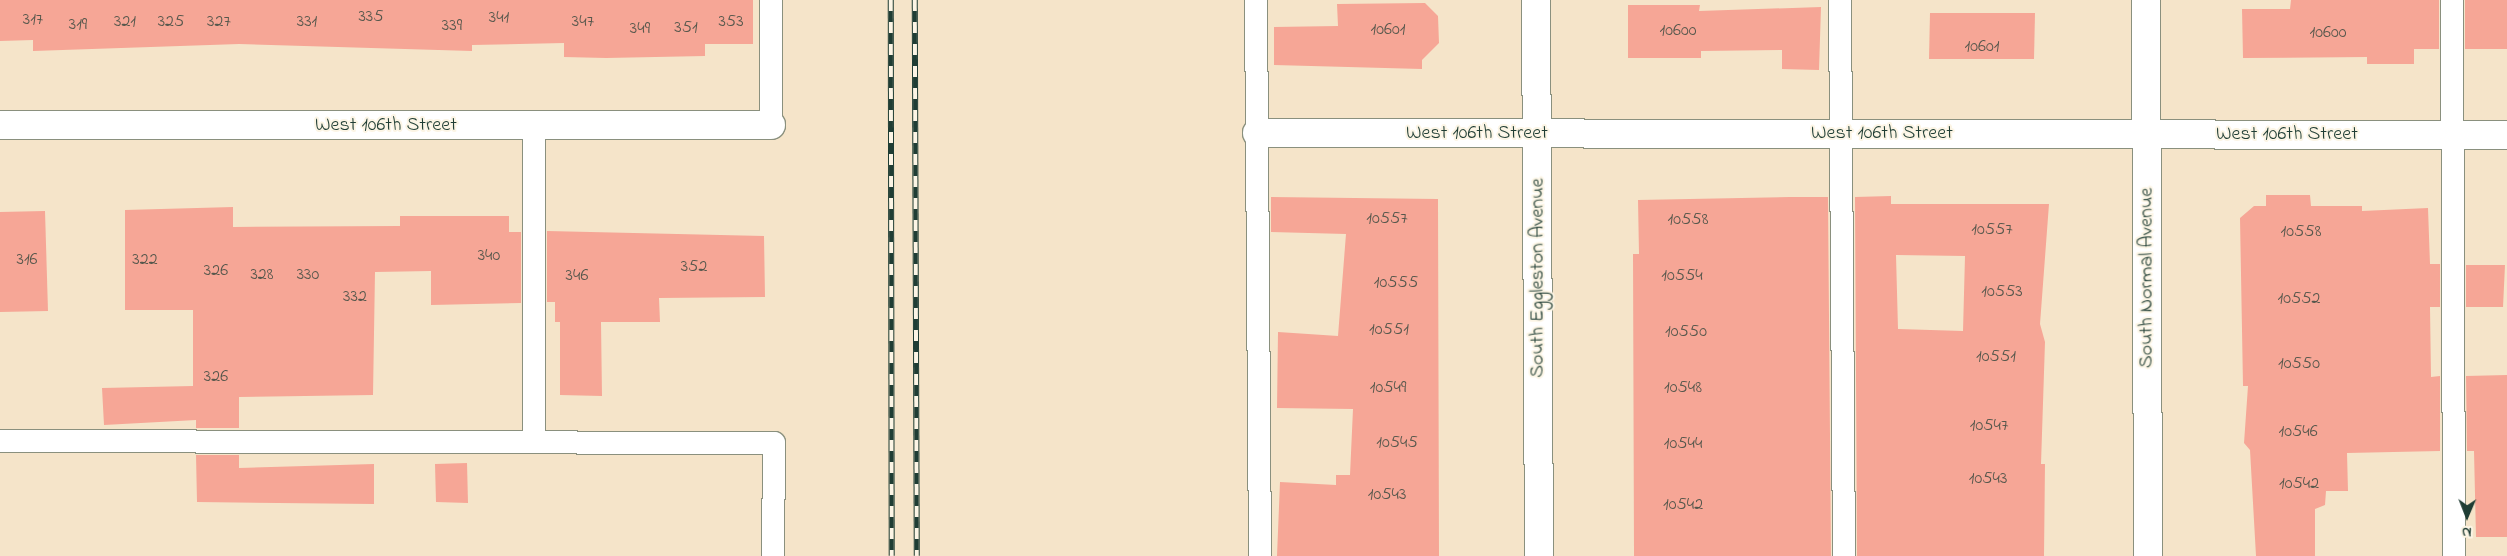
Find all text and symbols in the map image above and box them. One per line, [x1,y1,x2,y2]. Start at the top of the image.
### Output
house number: 335 [358,6,384,28]
house number: 341 [489,7,509,29]
house number: 317 [23,9,43,31]
house number: 321 [114,11,136,33]
house number: 325 [158,11,184,33]
house number: 327 [207,11,231,33]
house number: 331 [297,11,317,33]
house number: 347 [572,11,594,33]
house number: 353 [718,11,744,33]
house number: 319 [69,14,87,36]
house number: 339 [442,15,462,37]
house number: 351 [674,17,698,39]
house number: 349 [630,18,650,40]
house number: 10601 [1371,19,1405,41]
house number: 10600 [1660,20,1696,42]
house number: 10600 [2310,22,2346,44]
house number: 10601 [1965,36,1999,58]
street label: West 106th Street [315,113,457,137]
street label: West 106th Street [1406,121,1548,145]
street label: West 106th Street [1811,121,1953,145]
street label: West 106th Street [2216,122,2358,146]
street label: South Eggleston Avenue [1526,178,1550,378]
street label: South Normal Avenue [2135,188,2159,368]
house number: 10557 [1366,208,1408,230]
house number: 10558 [1668,209,1708,231]
house number: 10557 [1971,219,2013,241]
house number: 10558 [2281,221,2321,243]
house number: 340 [478,245,500,267]
house number: 316 [16,249,38,271]
house number: 322 [132,249,158,271]
house number: 352 [681,256,707,278]
house number: 326 [204,260,228,282]
house number: 328 [250,264,274,286]
house number: 330 [297,264,319,286]
house number: 346 [566,265,588,287]
house number: 10554 [1661,265,1703,287]
house number: 10555 [1374,272,1418,294]
house number: 10553 [1981,281,2023,303]
house number: 332 [343,286,367,308]
house number: 10552 [2277,288,2321,310]
house number: 10551 [1369,319,1409,341]
house number: 10550 [1665,321,1707,343]
house number: 10551 [1976,346,2016,368]
house number: 10550 [2278,353,2320,375]
house number: 326 [204,366,228,388]
house number: 10549 [1370,377,1406,399]
house number: 10548 [1664,377,1702,399]
house number: 10547 [1970,415,2008,437]
house number: 10546 [2278,421,2318,443]
house number: 10545 [1376,432,1418,454]
house number: 10544 [1664,433,1702,455]
house number: 10543 [1969,468,2007,490]
house number: 10542 [2279,473,2319,495]
house number: 10543 [1368,484,1406,506]
north arrow [2442,491,2492,541]
house number: 10542 [1663,494,1703,516]
text: N [2462,521,2472,542]

